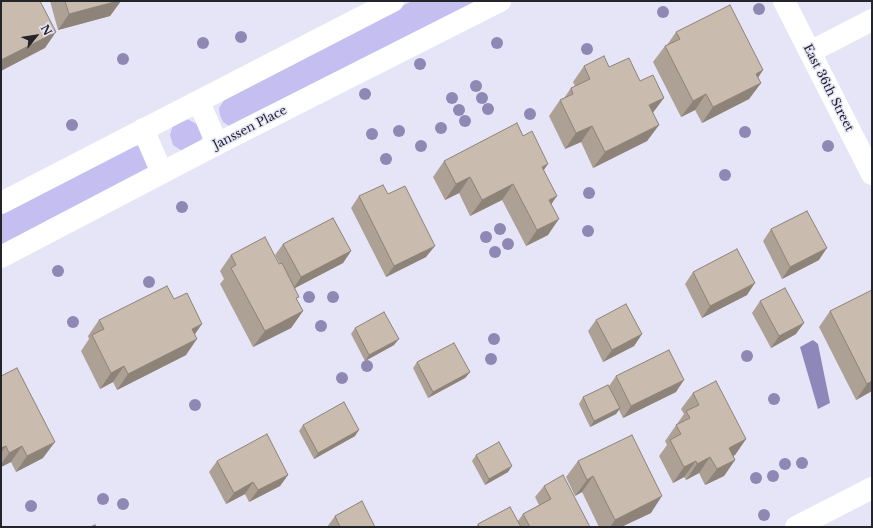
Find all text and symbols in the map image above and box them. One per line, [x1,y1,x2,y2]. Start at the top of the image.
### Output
north arrow [16,16,56,56]
text: N [38,22,55,38]
street label: East 36th Street [800,42,856,134]
street label: Janssen Place [211,103,289,153]

